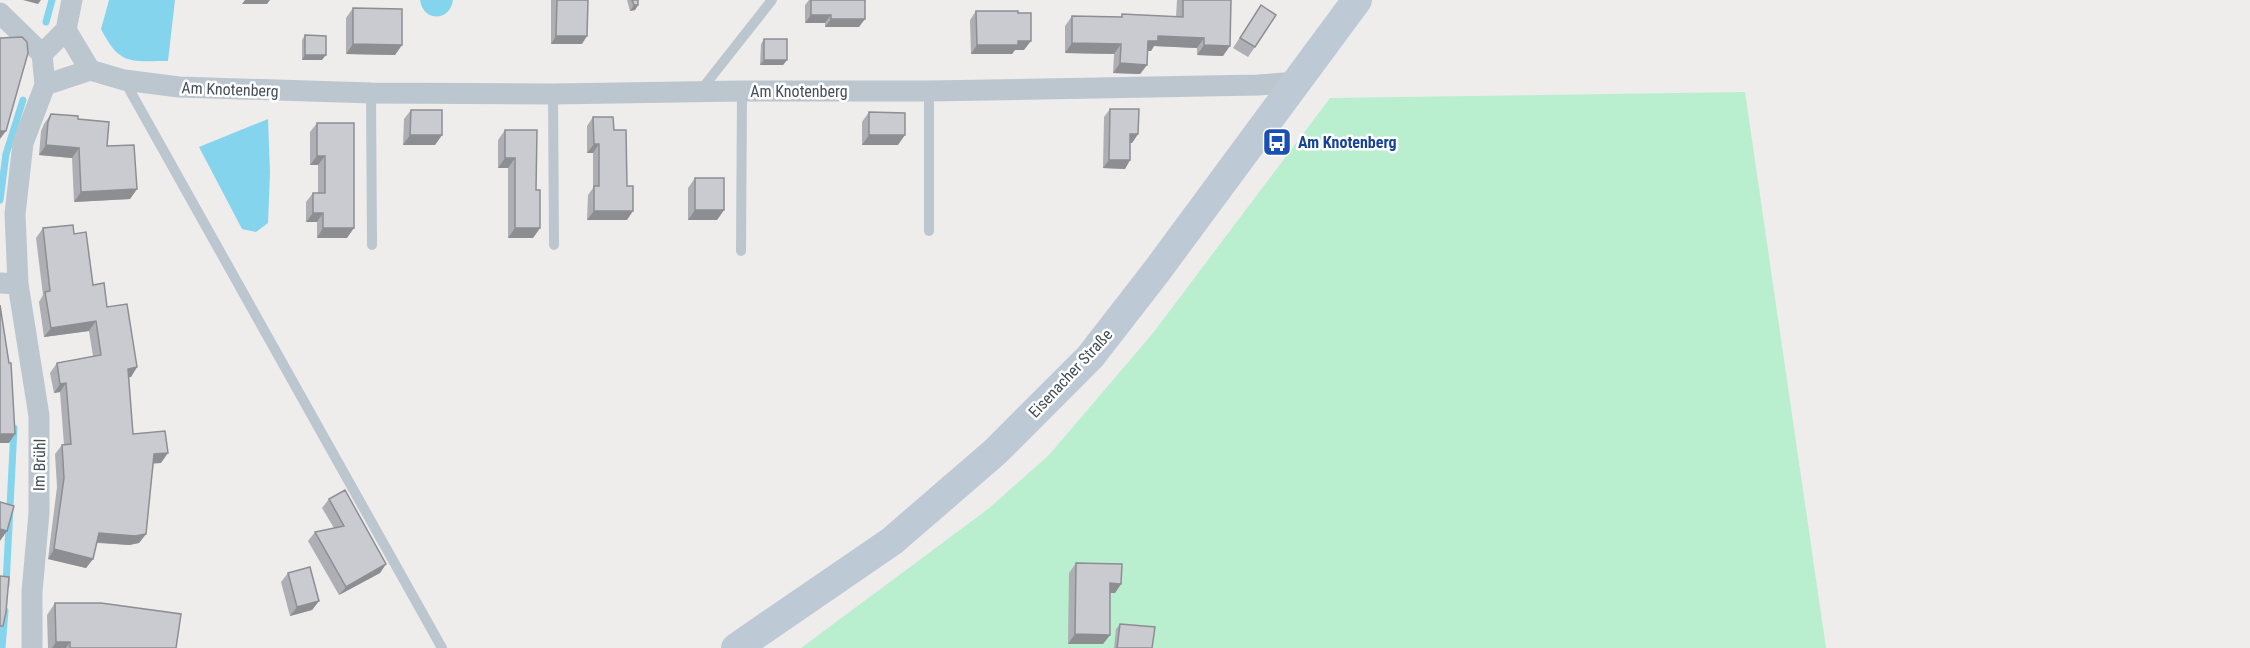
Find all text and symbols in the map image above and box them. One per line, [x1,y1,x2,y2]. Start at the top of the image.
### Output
street label: Am Knotenberg [181,78,279,101]
street label: Am Knotenberg [750,82,848,101]
bus stop icon: Am Knotenberg [1261,126,1293,158]
place label: Am Knotenberg [1298,133,1397,152]
street label: Eisenacher Straße [1025,325,1116,422]
street label: Im Brühl [30,439,49,491]

